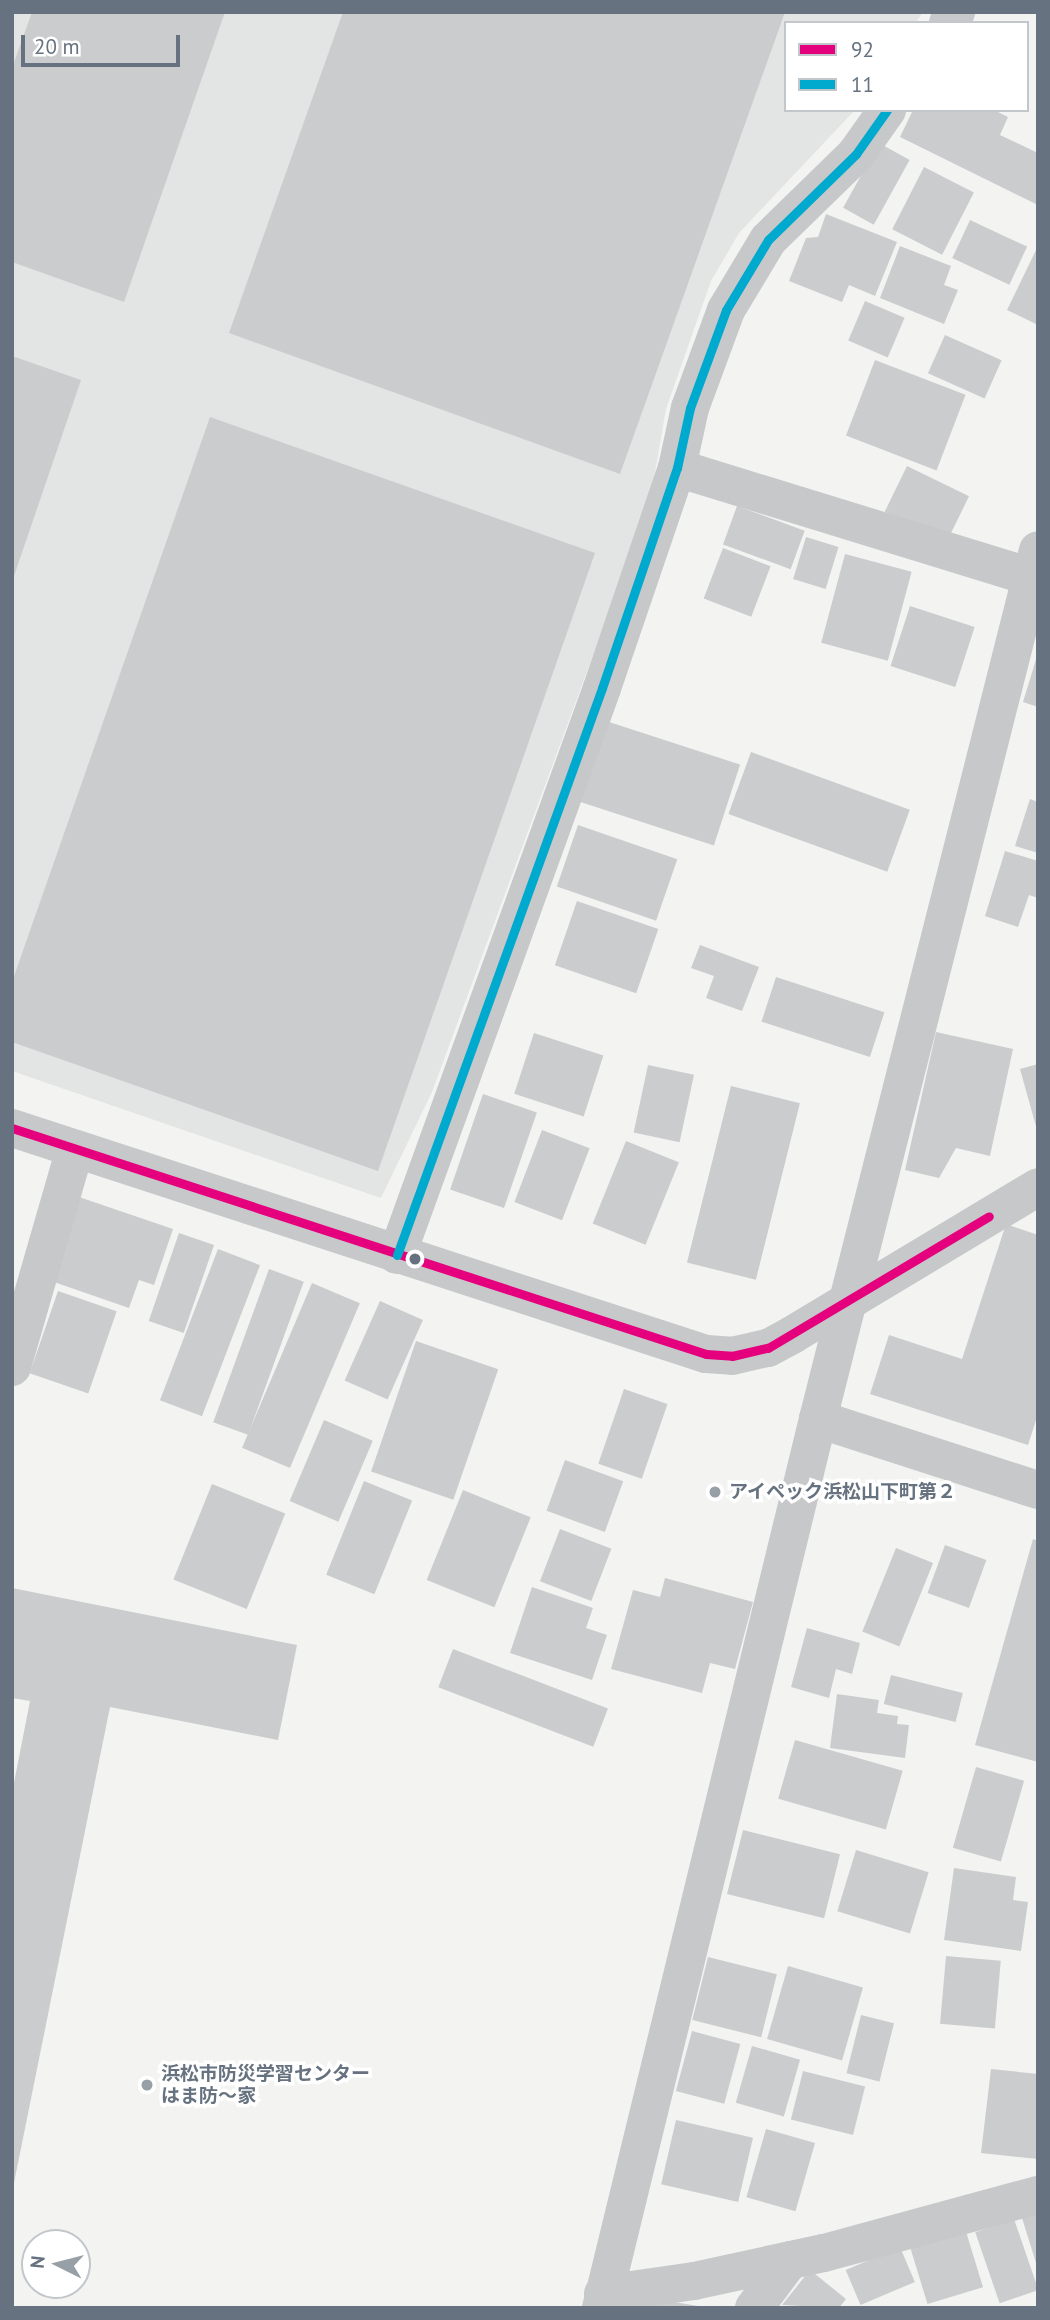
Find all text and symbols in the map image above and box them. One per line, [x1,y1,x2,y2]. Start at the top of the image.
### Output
scale bar [24,21,184,65]
legend [784,21,1029,112]
text: 20 m [34,33,80,60]
text: 92 [851,36,874,63]
text: 11 [851,71,874,98]
unlabelled marker [408,1252,422,1266]
place label: アイペック浜松山下町第２ [729,1481,957,1503]
marker: アイペック浜松山下町第２ [707,1484,723,1500]
place label: 浜松市防災学習センター はま防～家 [161,2063,370,2107]
marker: 浜松市防災学習センター はま防～家 [139,2077,155,2093]
north arrow [21,2229,91,2299]
text: N [25,2255,50,2269]

